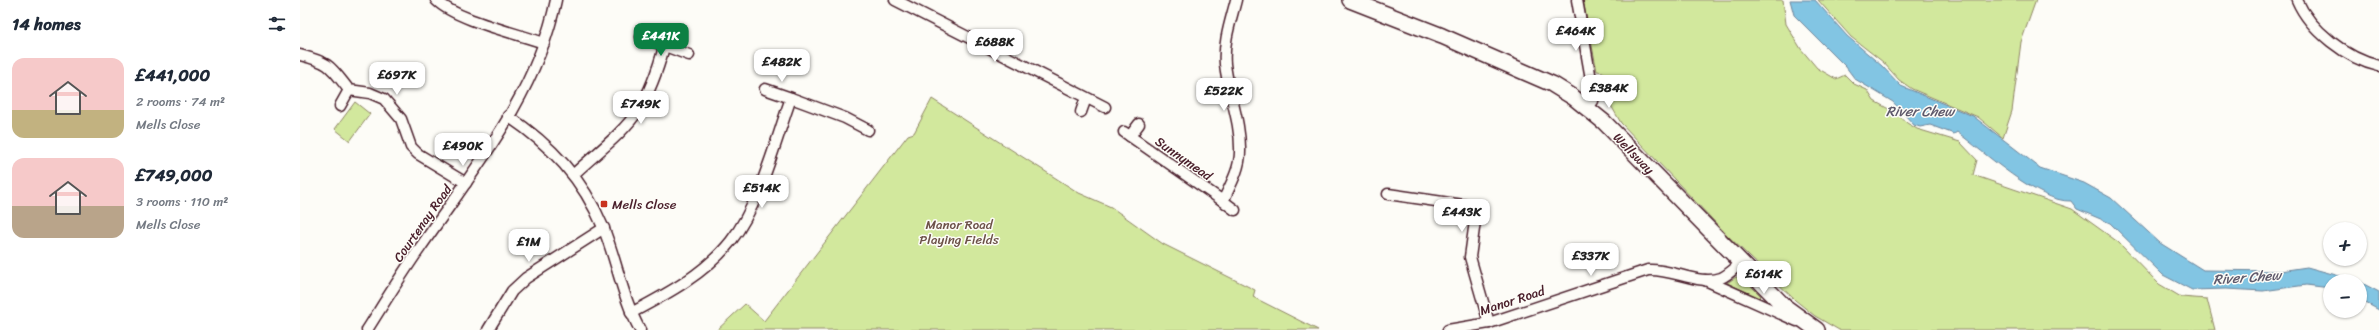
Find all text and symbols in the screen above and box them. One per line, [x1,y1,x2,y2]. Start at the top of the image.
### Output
text: 14 homes [12,9,81,39]
icon: filters [266,13,288,35]
pin: £464K [1548,18,1604,52]
text: £464K [1557,19,1595,42]
pin: £441K [633,23,689,57]
text: £441K [643,24,679,47]
pin: £688K [967,29,1023,63]
text: £688K [976,30,1014,53]
pin: £482K [754,49,810,83]
text: £482K [763,50,801,73]
text: £441,000 [136,60,210,90]
pin: £697K [369,62,425,96]
text: £697K [378,63,416,86]
icon: home [44,74,92,122]
pin: £384K [1581,75,1637,109]
text: £384K [1590,76,1628,99]
pin: £522K [1196,78,1252,112]
text: £522K [1205,79,1243,102]
text: 2 rooms · 74 m² [136,90,225,113]
pin: £749K [613,91,669,125]
text: £749K [622,92,660,115]
water label: River Chew [1886,99,1956,124]
text: Mells Close [136,113,201,136]
street label: Wellsway [1607,127,1660,180]
street label: Sunnymead [1150,130,1218,187]
pin: £490K [435,133,491,167]
text: £490K [443,134,483,157]
text: £749,000 [136,160,213,190]
icon: home [44,174,92,222]
pin: £514K [734,175,790,209]
text: £514K [744,176,780,199]
street label: Courtenay Road [387,179,458,267]
text: 3 rooms · 110 m² [136,190,228,213]
place label: Mells Close [612,193,677,216]
marker: Mells Close [599,199,609,209]
pin: £443K [1434,199,1490,233]
text: £443K [1443,200,1481,223]
text: Mells Close [136,213,201,236]
park label: Manor Road Playing Fields [919,213,1000,251]
map controls [2323,222,2367,318]
button: + [2323,222,2367,266]
pin: £1M [510,229,548,263]
text: £1M [517,230,541,253]
pin: £337K [1563,243,1619,277]
text: £337K [1573,244,1609,267]
pin: £614K [1736,261,1792,295]
text: £614K [1746,262,1782,285]
water label: River Chew [2212,262,2284,292]
button: − [2323,274,2367,318]
street label: Manor Road [1477,279,1549,322]

